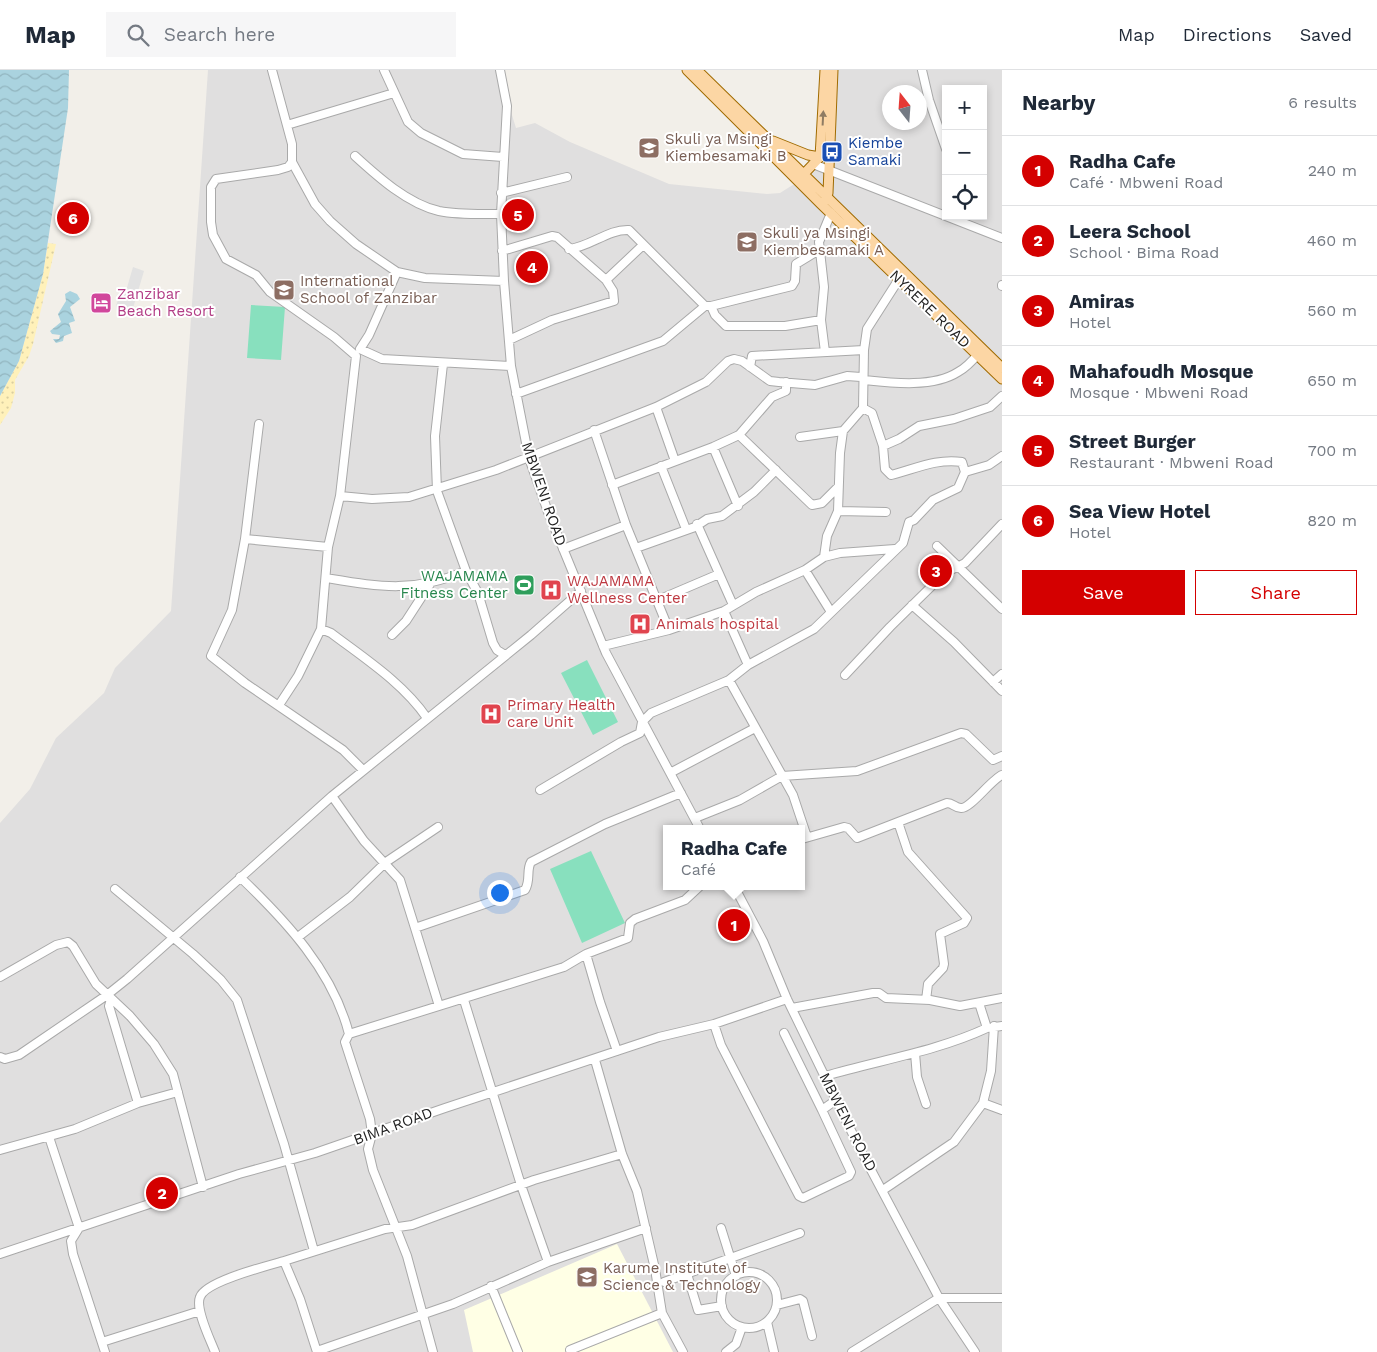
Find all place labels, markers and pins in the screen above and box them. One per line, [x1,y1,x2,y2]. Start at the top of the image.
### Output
place label: Skuli ya Msingi Kiembesamaki B [665,130,786,165]
place label: Kiembe Samaki [848,134,903,169]
school or university icon: Skuli ya Msingi Kiembesamaki B [637,136,661,160]
bus stop icon: Kiembe Samaki [820,140,844,164]
pin: 5 [502,196,534,234]
pin: 6 [57,199,89,237]
place label: Skuli ya Msingi Kiembesamaki A [763,224,884,259]
school or university icon: Skuli ya Msingi Kiembesamaki A [735,230,759,254]
pin: 4 [516,248,548,286]
place label: International School of Zanzibar [300,272,437,307]
school or university icon: International School of Zanzibar [272,278,296,302]
place label: Zanzibar Beach Resort [117,285,215,320]
hotel icon: Zanzibar Beach Resort [89,291,113,315]
pin: 3 [920,552,952,590]
place label: WAJAMAMA Fitness Center [401,567,508,602]
place label: WAJAMAMA Wellness Center [567,572,687,607]
sports icon: WAJAMAMA Fitness Center [512,573,536,597]
hospital icon: WAJAMAMA Wellness Center [539,578,563,602]
hospital icon: Animals hospital [628,612,652,636]
place label: Animals hospital [656,615,779,633]
place label: Primary Health care Unit [507,696,616,731]
hospital icon: Primary Health care Unit [479,702,503,726]
pin: 1 [718,906,750,944]
pin: 2 [146,1174,178,1212]
place label: Karume Institute of Science & Technology [603,1259,761,1294]
school or university icon: Karume Institute of Science & Technology [575,1265,599,1289]

